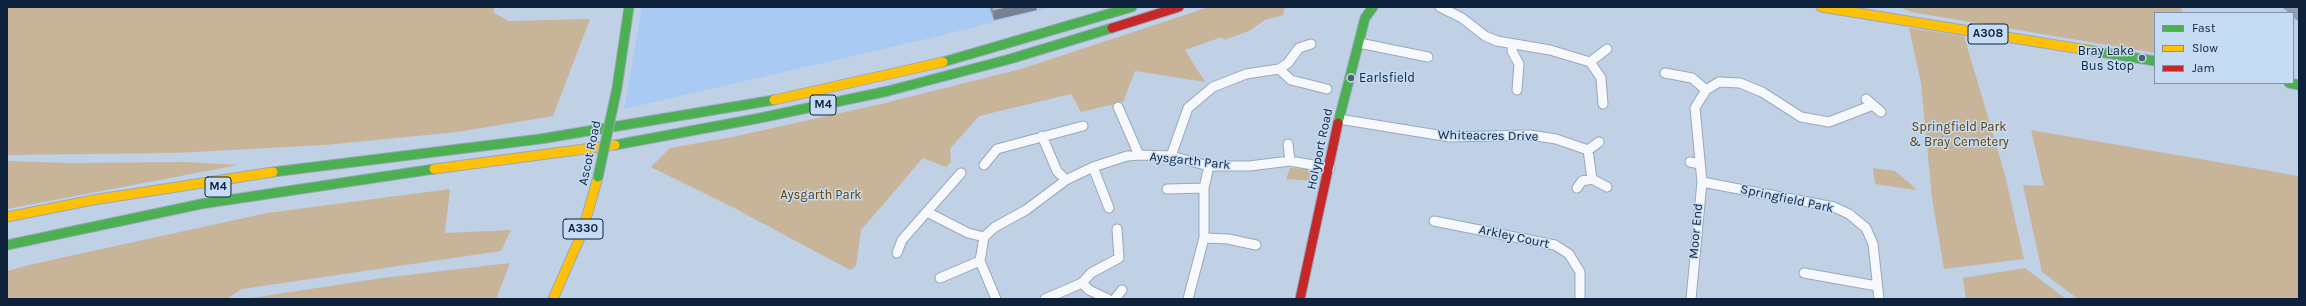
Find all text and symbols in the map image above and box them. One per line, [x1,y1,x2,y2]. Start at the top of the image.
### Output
legend [2154,12,2294,84]
text: Fast [2192,21,2215,35]
road number: A308 [1968,24,2008,44]
text: Slow [2192,41,2218,55]
place label: Bray Lake Bus Stop [2078,43,2134,74]
marker: Bray Lake Bus Stop [2137,53,2147,63]
text: Jam [2192,61,2215,75]
place label: Earlsfield [1359,70,1415,86]
marker: Earlsfield [1346,73,1356,83]
road number: M4 [810,95,836,115]
street label: Holyport Road [1304,107,1336,191]
street label: Ascot Road [576,119,604,187]
park label: Springfield Park & Bray Cemetery [1909,119,2009,150]
street label: Whiteacres Drive [1438,127,1538,145]
street label: Aysgarth Park [1149,149,1231,173]
road number: M4 [205,177,231,197]
street label: Springfield Park [1739,181,1835,217]
park label: Aysgarth Park [780,187,862,203]
street label: Moor End [1686,202,1706,260]
road number: A330 [563,219,603,239]
street label: Arkley Court [1477,222,1551,252]

